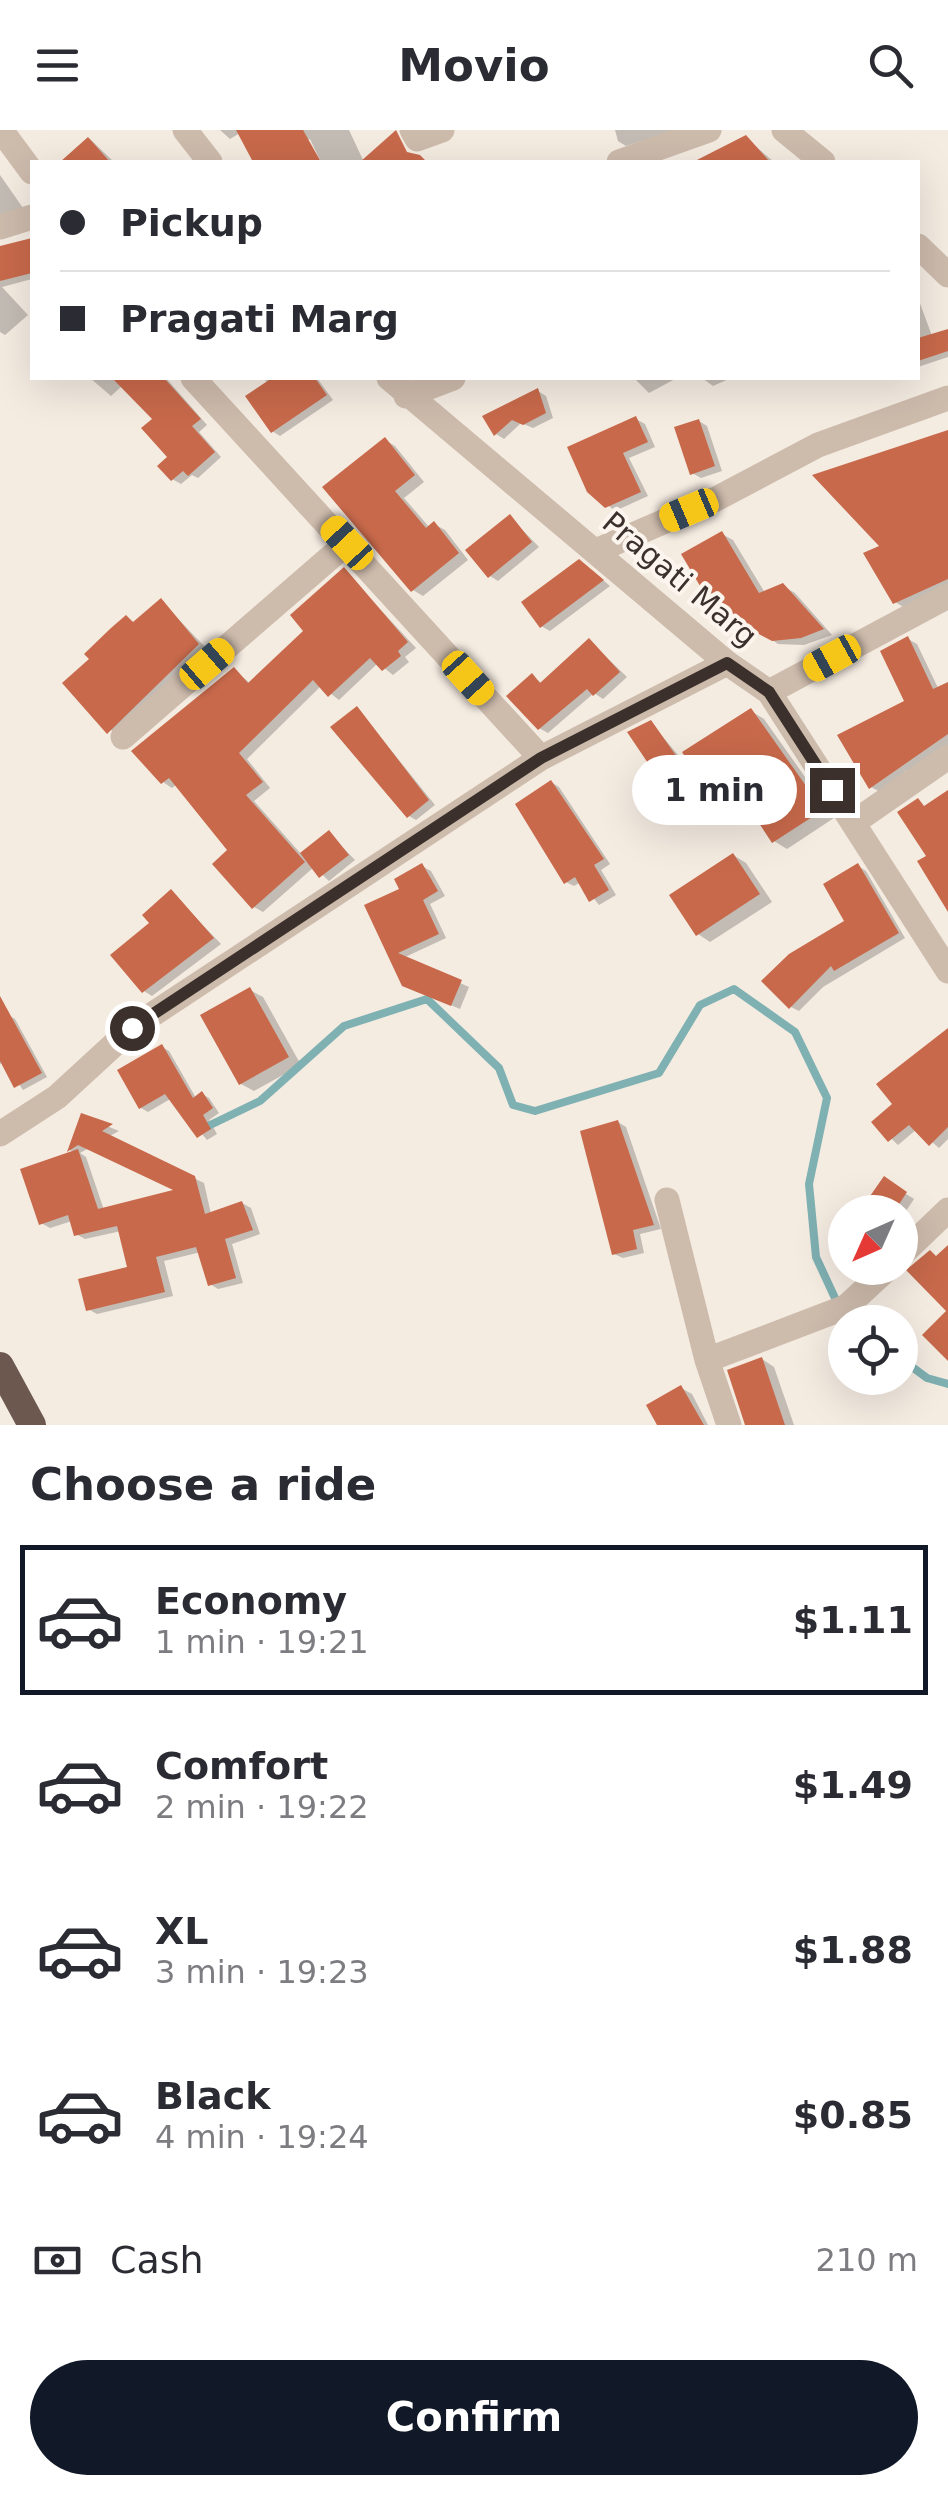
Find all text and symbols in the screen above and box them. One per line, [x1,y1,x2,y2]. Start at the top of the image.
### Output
icon: menu [30,38,85,93]
icon: search [863,38,918,93]
text: Movio [398,39,550,92]
text: Pickup [120,201,263,245]
text: Pragati Marg [120,297,399,341]
car [656,484,722,536]
street label: Pragati Marg [596,504,764,654]
car [316,511,378,575]
car [798,630,866,686]
car [175,633,239,695]
car [437,646,499,710]
callout: 1 min [632,755,797,825]
route end [810,768,855,813]
text: 1 min [664,771,765,809]
route start [110,1006,155,1051]
north arrow [828,1195,918,1285]
map controls [828,1195,918,1395]
button: locate [828,1305,918,1395]
text: Choose a ride [30,1458,376,1511]
icon: car [35,1575,125,1665]
text: Economy [155,1579,347,1623]
text: $1.11 [793,1598,913,1642]
text: 1 min · 19:21 [155,1623,369,1661]
icon: car [35,1740,125,1830]
text: Comfort [155,1744,328,1788]
text: $1.49 [793,1763,913,1807]
text: 2 min · 19:22 [155,1788,369,1826]
icon: car [35,1905,125,1995]
text: XL [155,1909,209,1953]
text: $1.88 [793,1928,913,1972]
text: 3 min · 19:23 [155,1953,369,1991]
icon: car [35,2070,125,2160]
text: Black [155,2074,270,2118]
text: $0.85 [793,2093,913,2137]
text: 4 min · 19:24 [155,2118,369,2156]
icon: cash [30,2233,85,2288]
text: Cash [110,2238,204,2282]
text: 210 m [816,2241,918,2279]
button: Confirm [30,2360,918,2475]

